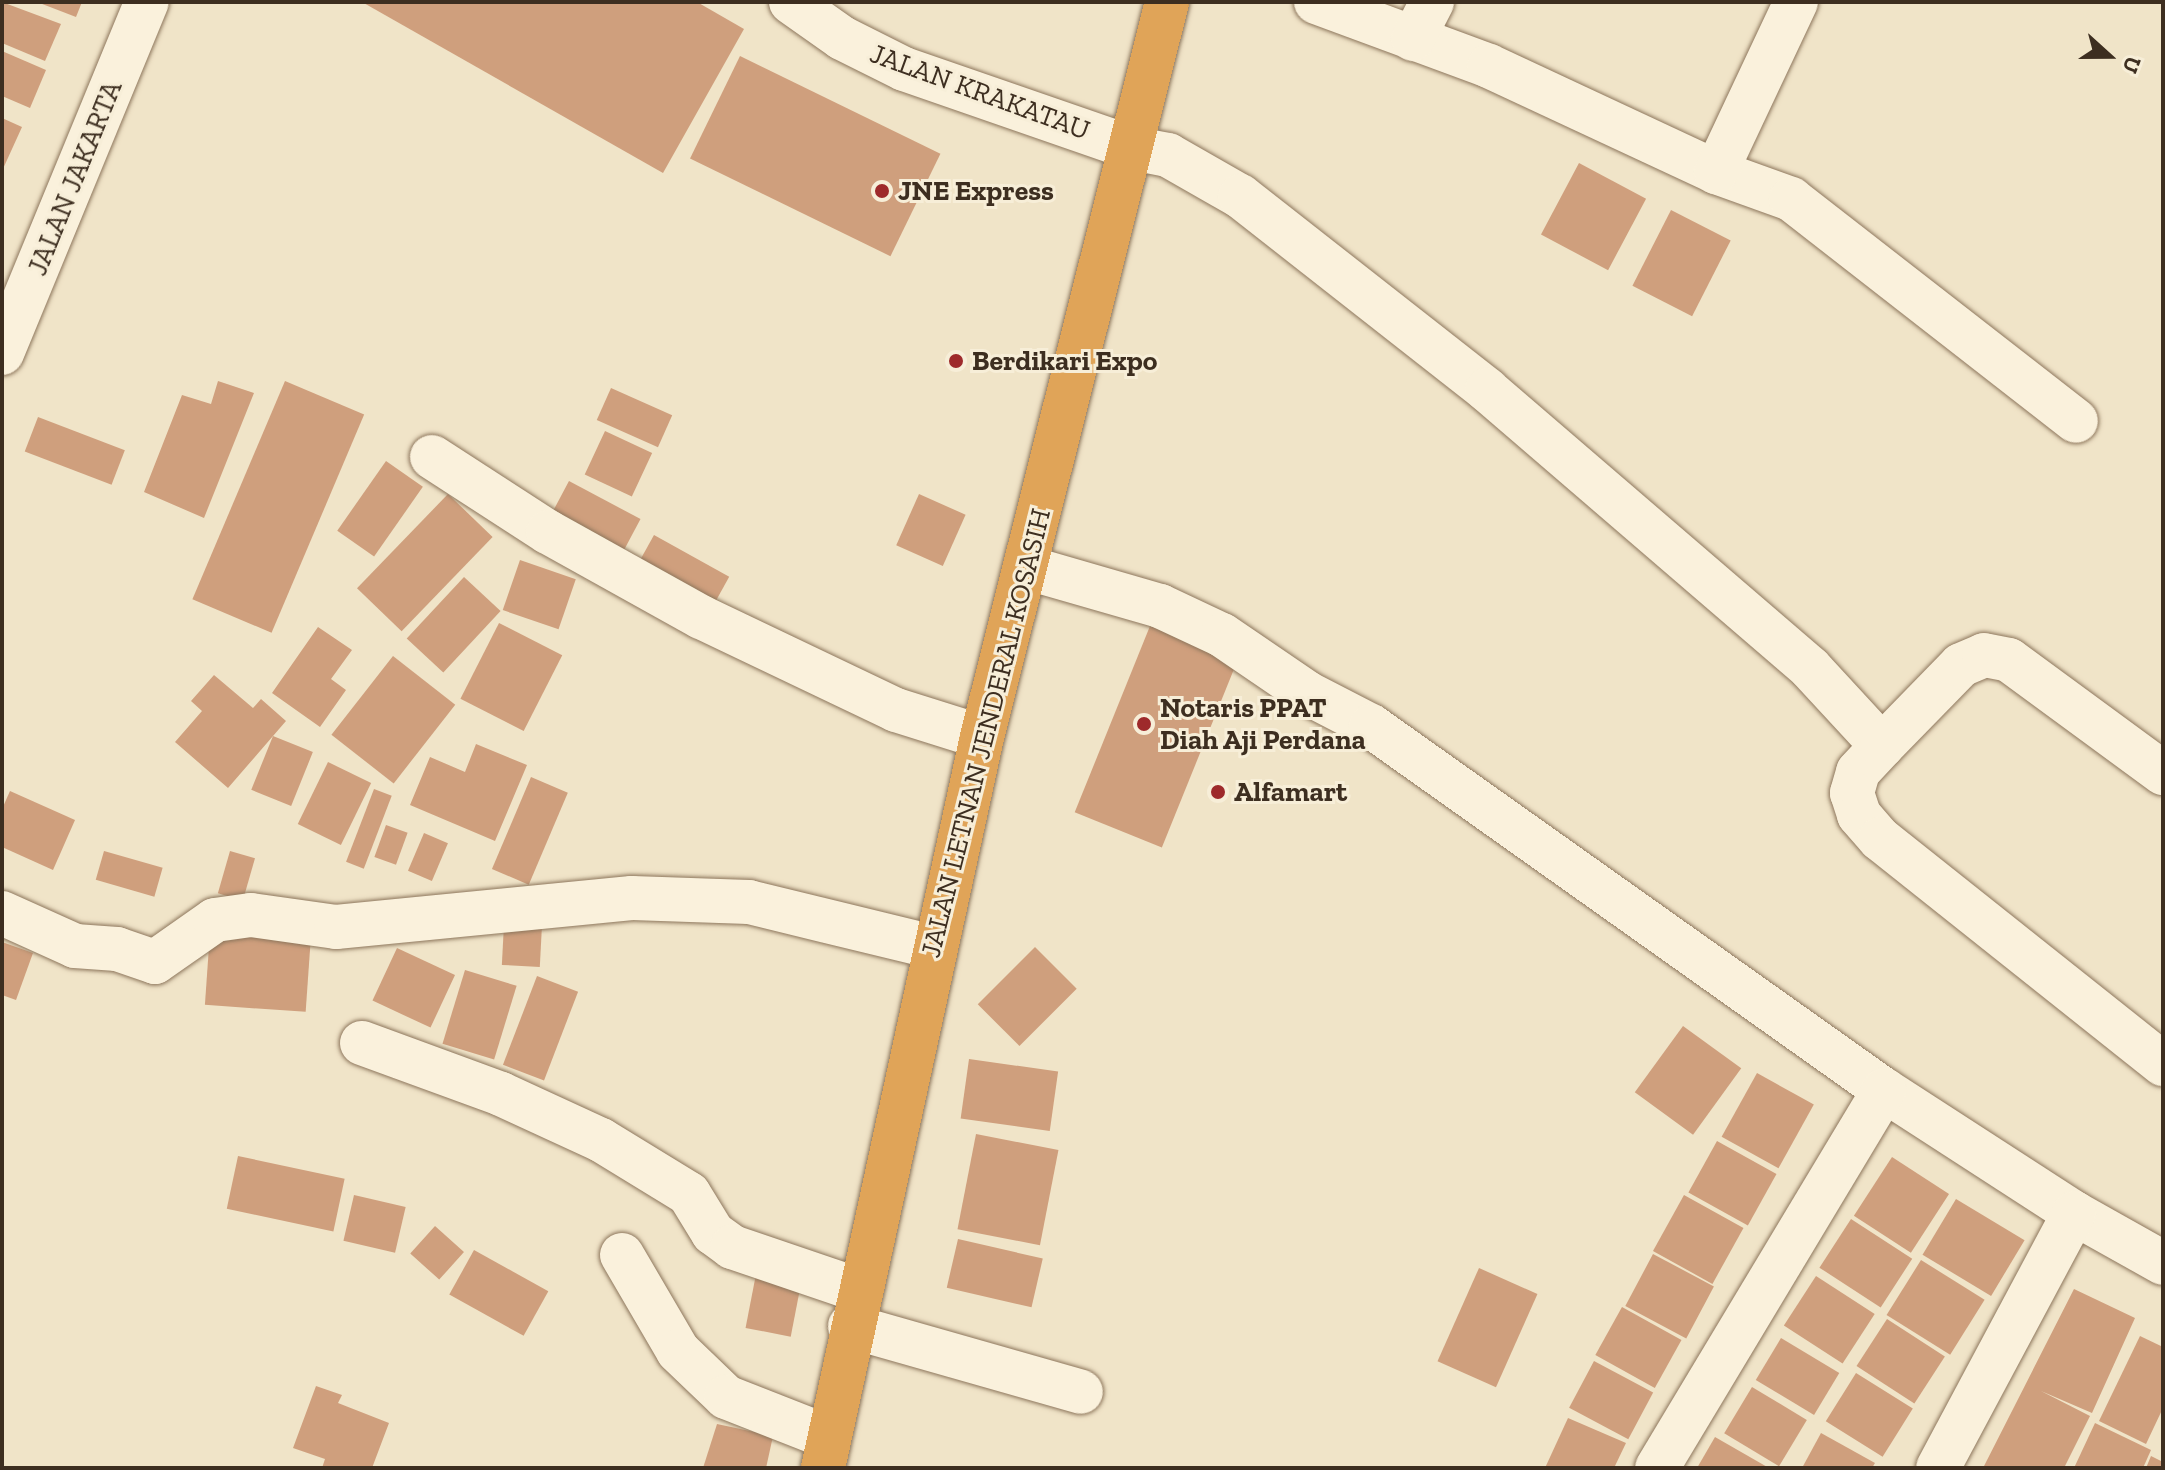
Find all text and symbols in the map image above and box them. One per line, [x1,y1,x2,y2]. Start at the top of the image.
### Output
north arrow [2069,16,2149,96]
street label: JALAN KRAKATAU [866,37,1094,147]
text: U [2116,53,2147,77]
street label: JALAN JAKARTA [21,76,129,280]
place label: JNE Express [898,174,1054,208]
marker: JNE Express [873,182,891,200]
place label: Berdikari Expo [972,344,1157,378]
marker: Berdikari Expo [947,352,965,370]
street label: JALAN LETNAN JENDERAL KOSASIH [914,504,1058,962]
place label: Notaris PPAT Diah Aji Perdana [1160,691,1366,757]
marker: Notaris PPAT Diah Aji Perdana [1135,715,1153,733]
place label: Alfamart [1234,775,1347,809]
marker: Alfamart [1209,783,1227,801]

